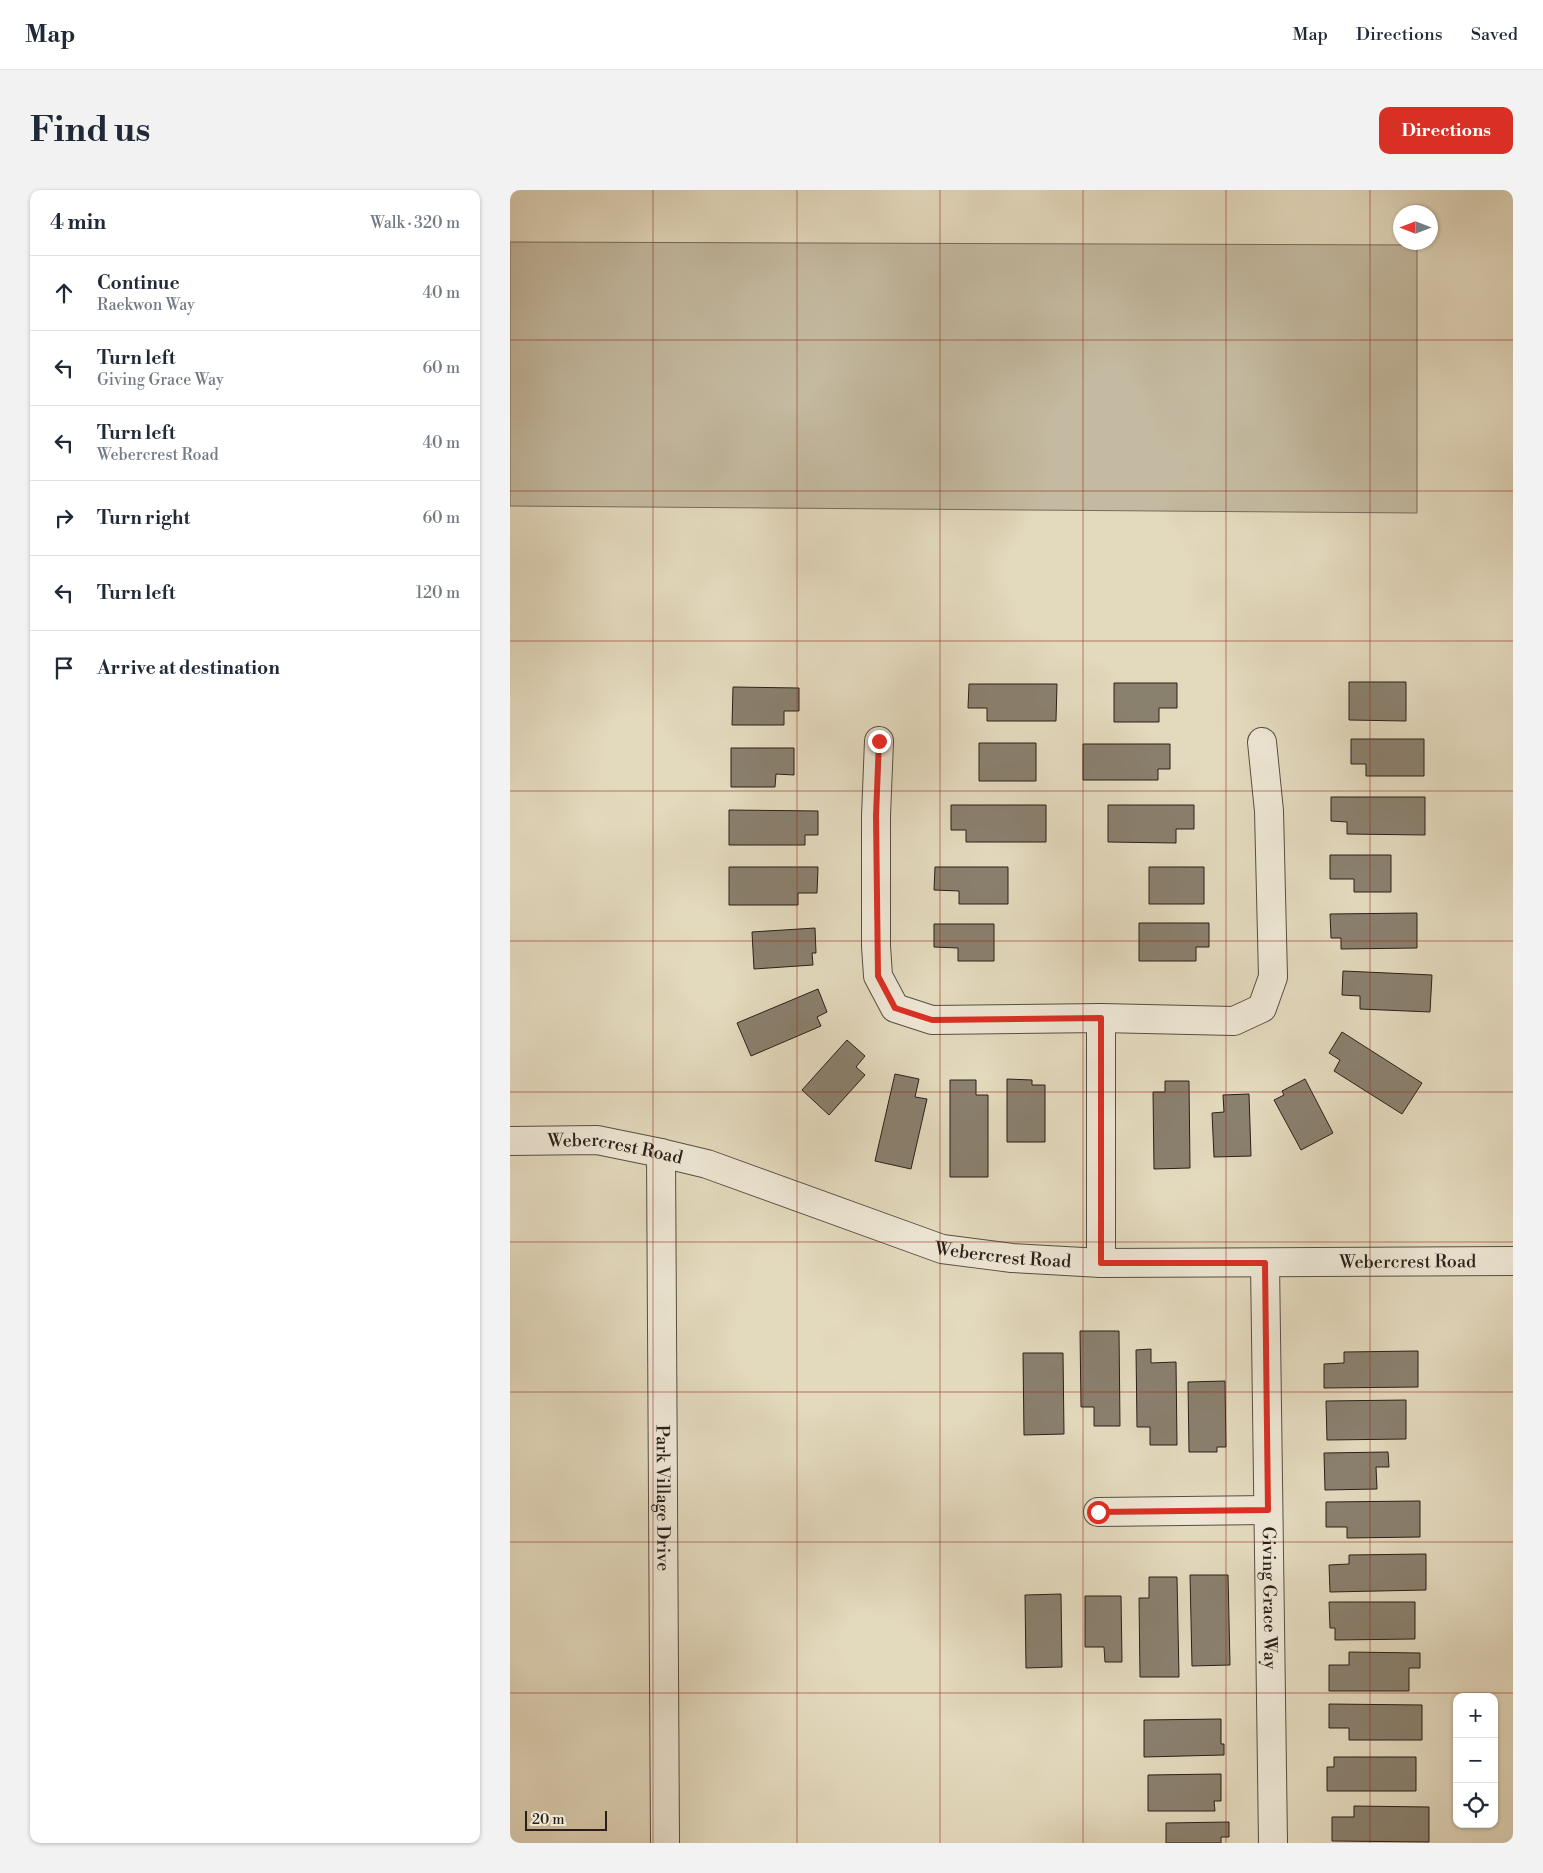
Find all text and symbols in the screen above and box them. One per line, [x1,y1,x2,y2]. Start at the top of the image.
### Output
text: Map [25,20,75,50]
text: Map [1292,23,1328,46]
text: Directions [1356,23,1443,46]
text: Saved [1471,23,1518,46]
button: Directions [1379,107,1513,154]
text: Find us [30,109,150,152]
north arrow [1393,205,1438,250]
text: 4 min [50,210,106,236]
text: Walk · 320 m [370,213,460,233]
text: Continue [97,271,180,295]
icon: ahead [50,279,78,307]
text: 40 m [423,283,460,303]
text: Raekwon Way [97,295,195,315]
text: Turn left [97,346,176,370]
icon: left [50,354,78,382]
text: 60 m [422,358,460,378]
text: Giving Grace Way [97,370,224,390]
text: Turn left [97,421,176,445]
icon: left [50,429,78,457]
text: 40 m [423,433,460,453]
text: Webercrest Road [97,445,219,465]
icon: right [50,504,78,532]
text: Turn right [97,506,190,530]
text: 60 m [422,508,460,528]
icon: left [50,579,78,607]
text: Turn left [97,581,176,605]
text: 120 m [416,583,460,603]
icon: arrive [50,654,78,682]
text: Arrive at destination [97,656,280,680]
route end [868,730,891,753]
street label: Webercrest Road [546,1129,686,1170]
street label: Webercrest Road [933,1237,1073,1273]
street label: Webercrest Road [1338,1250,1477,1274]
street label: Park Village Drive [651,1425,674,1571]
route start [1087,1501,1110,1524]
street label: Giving Grace Way [1257,1526,1282,1670]
map controls [1453,1693,1498,1828]
button: + [1453,1693,1498,1738]
button: − [1453,1738,1498,1783]
button: locate [1453,1783,1498,1828]
scale bar [525,1808,608,1831]
text: 20 m [532,1811,564,1829]

